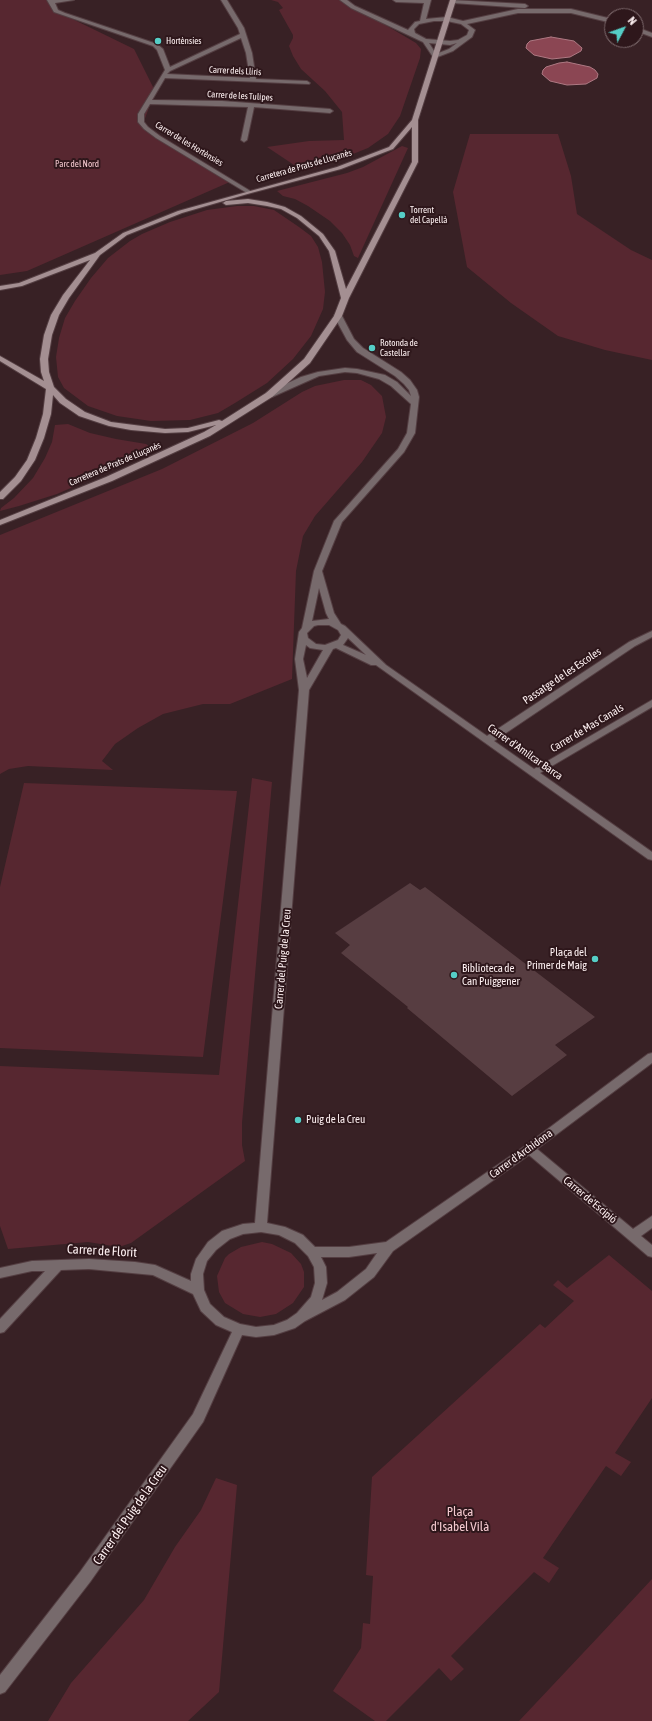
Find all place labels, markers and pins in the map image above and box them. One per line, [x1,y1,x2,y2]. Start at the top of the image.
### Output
marker: Hortènsies [153,36,163,46]
place label: Hortènsies [166,36,201,46]
place label: Torrent del Capellà [410,205,448,226]
marker: Torrent del Capellà [397,210,407,220]
place label: Rotonda de Castellar [380,338,418,359]
marker: Rotonda de Castellar [367,343,377,353]
place label: Plaça del Primer de Maig [527,946,587,972]
marker: Plaça del Primer de Maig [590,954,600,964]
place label: Biblioteca de Can Puiggener [462,962,520,988]
marker: Biblioteca de Can Puiggener [449,970,459,980]
place label: Puig de la Creu [306,1113,365,1127]
marker: Puig de la Creu [293,1115,303,1125]

